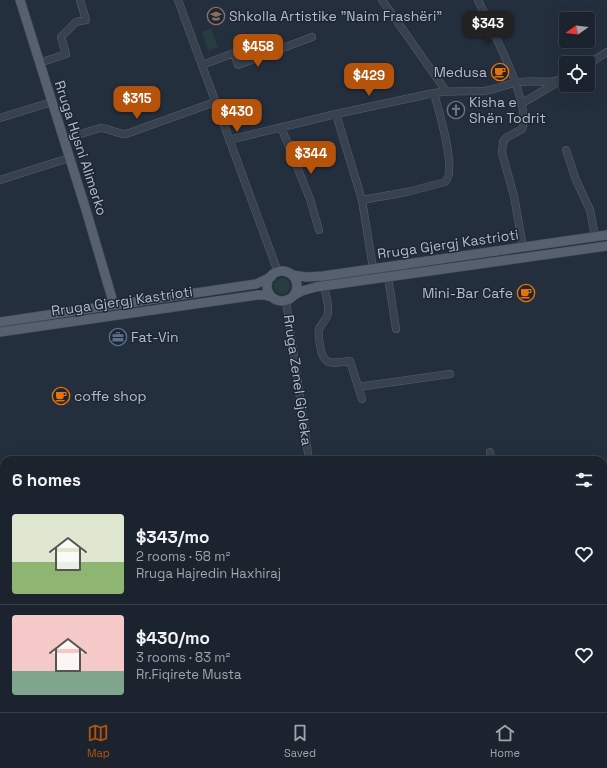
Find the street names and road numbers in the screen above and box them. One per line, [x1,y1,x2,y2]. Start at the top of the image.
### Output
street label: Rruga Hysni Alimerko [51,78,111,218]
street label: Rruga Gjergj Kastrioti [376,225,520,263]
street label: Rruga Gjergj Kastrioti [50,282,194,320]
street label: Rruga Zenel Gjoleka [280,313,316,447]

